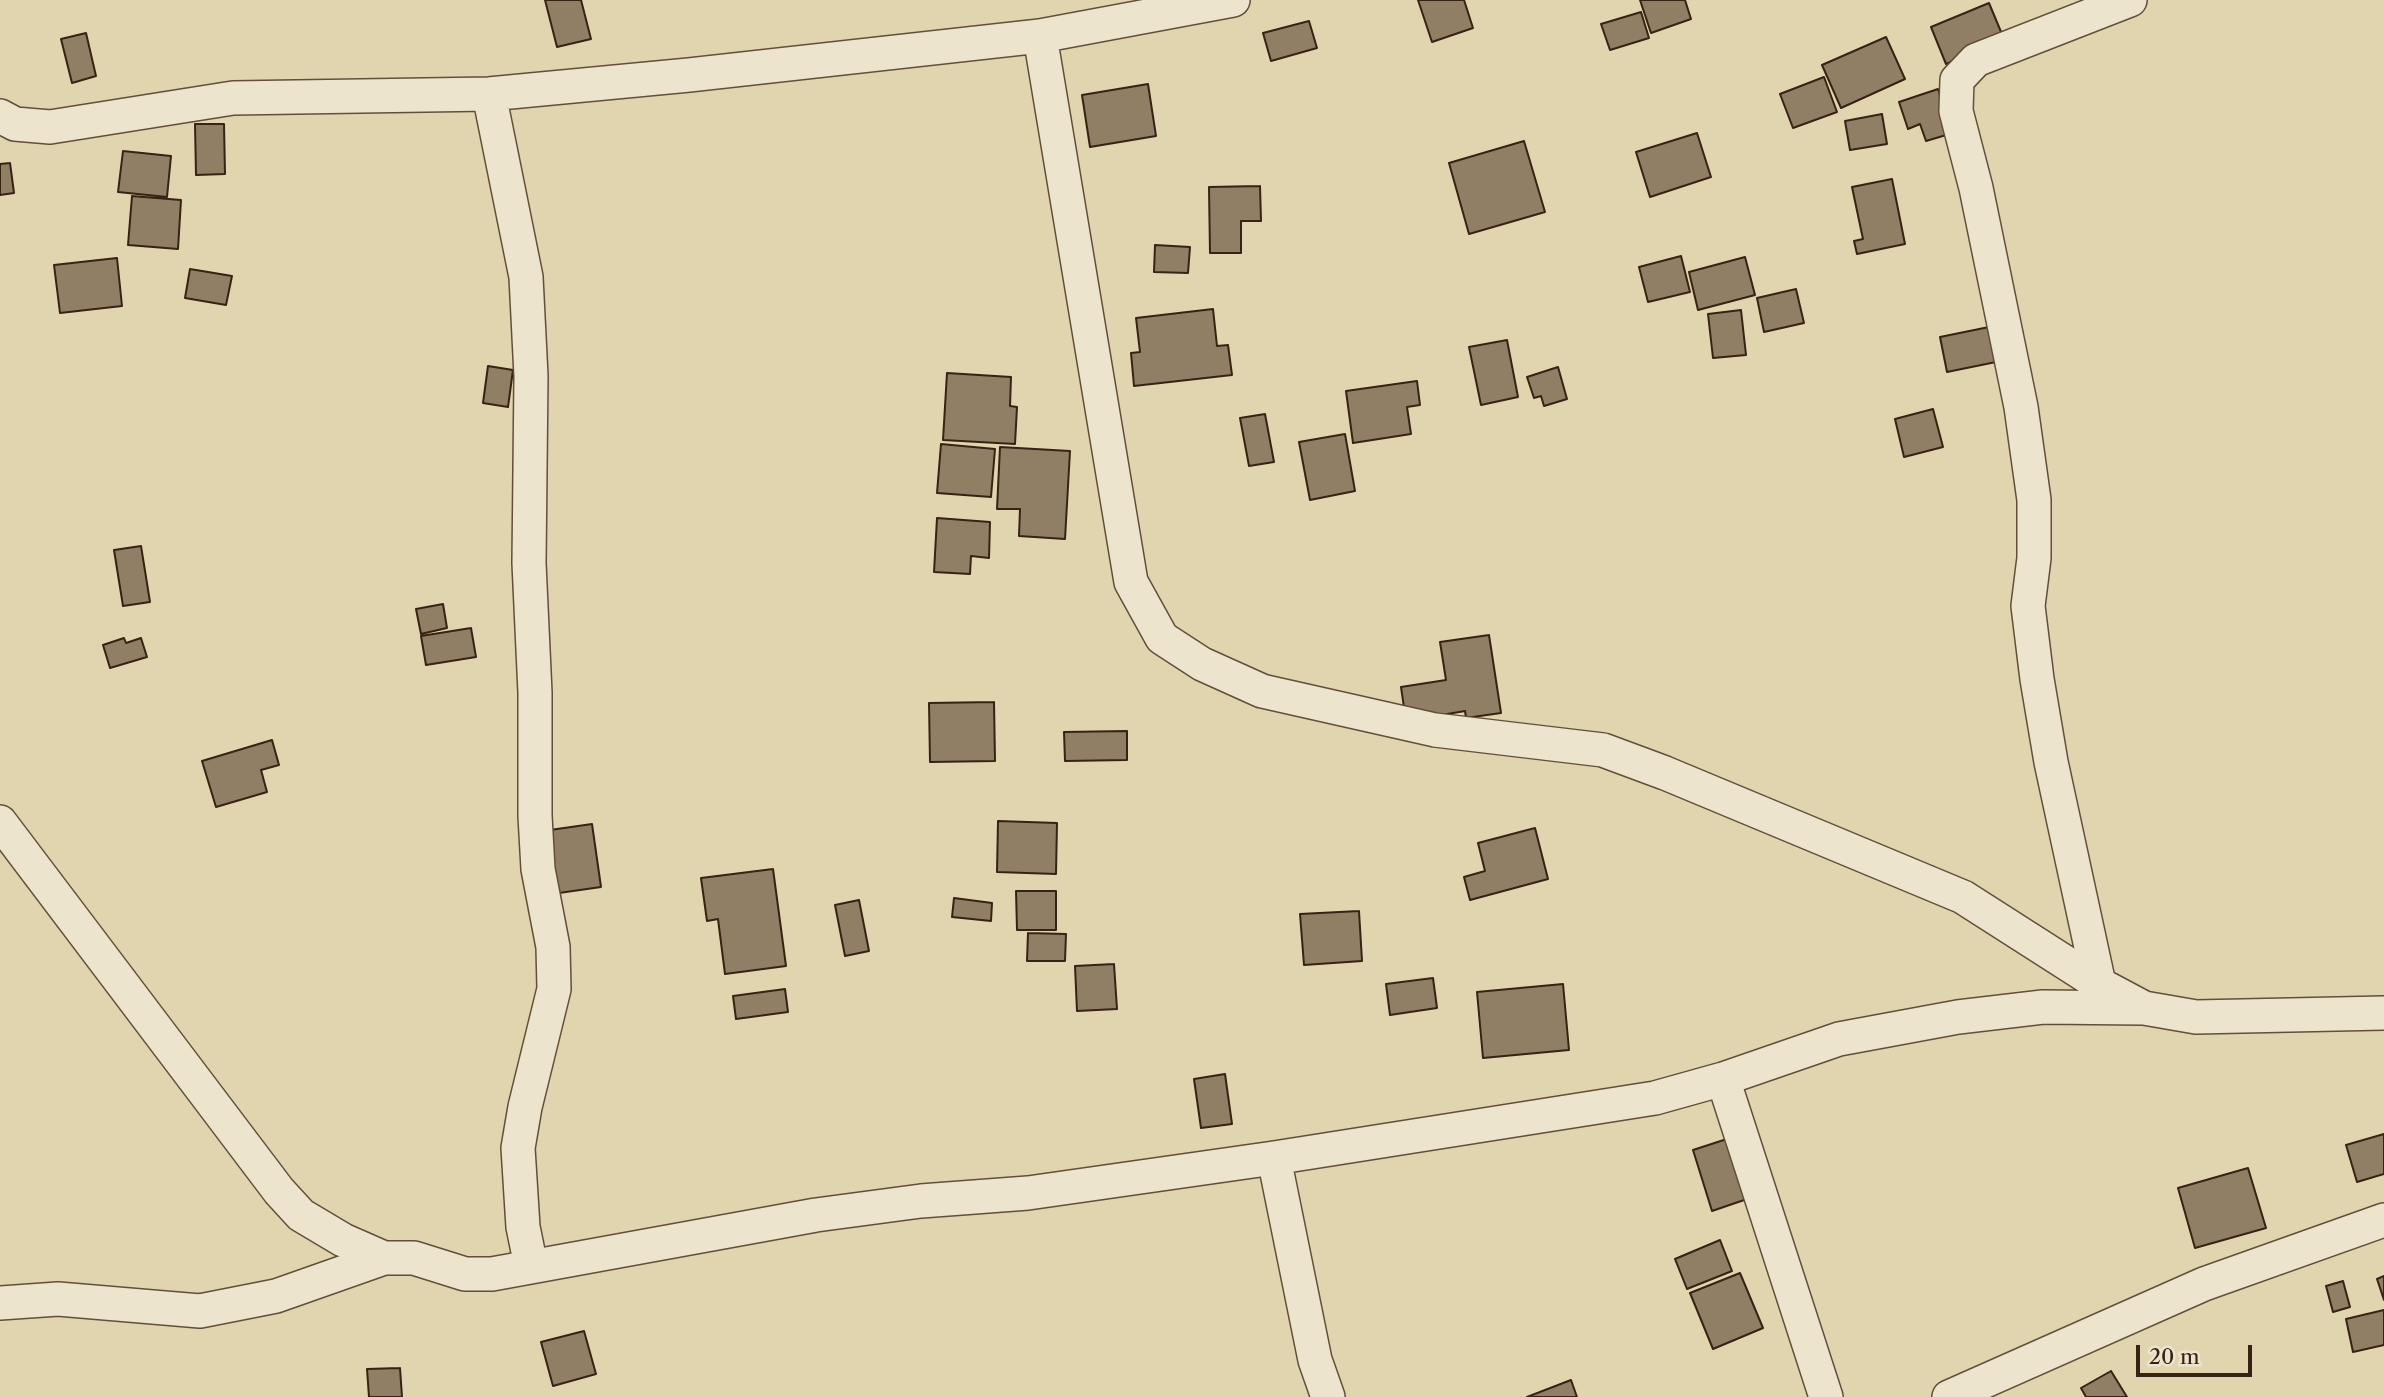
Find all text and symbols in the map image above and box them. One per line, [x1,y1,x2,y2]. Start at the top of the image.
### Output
scale bar [2139,1330,2254,1374]
text: 20 m [2149,1344,2200,1369]

